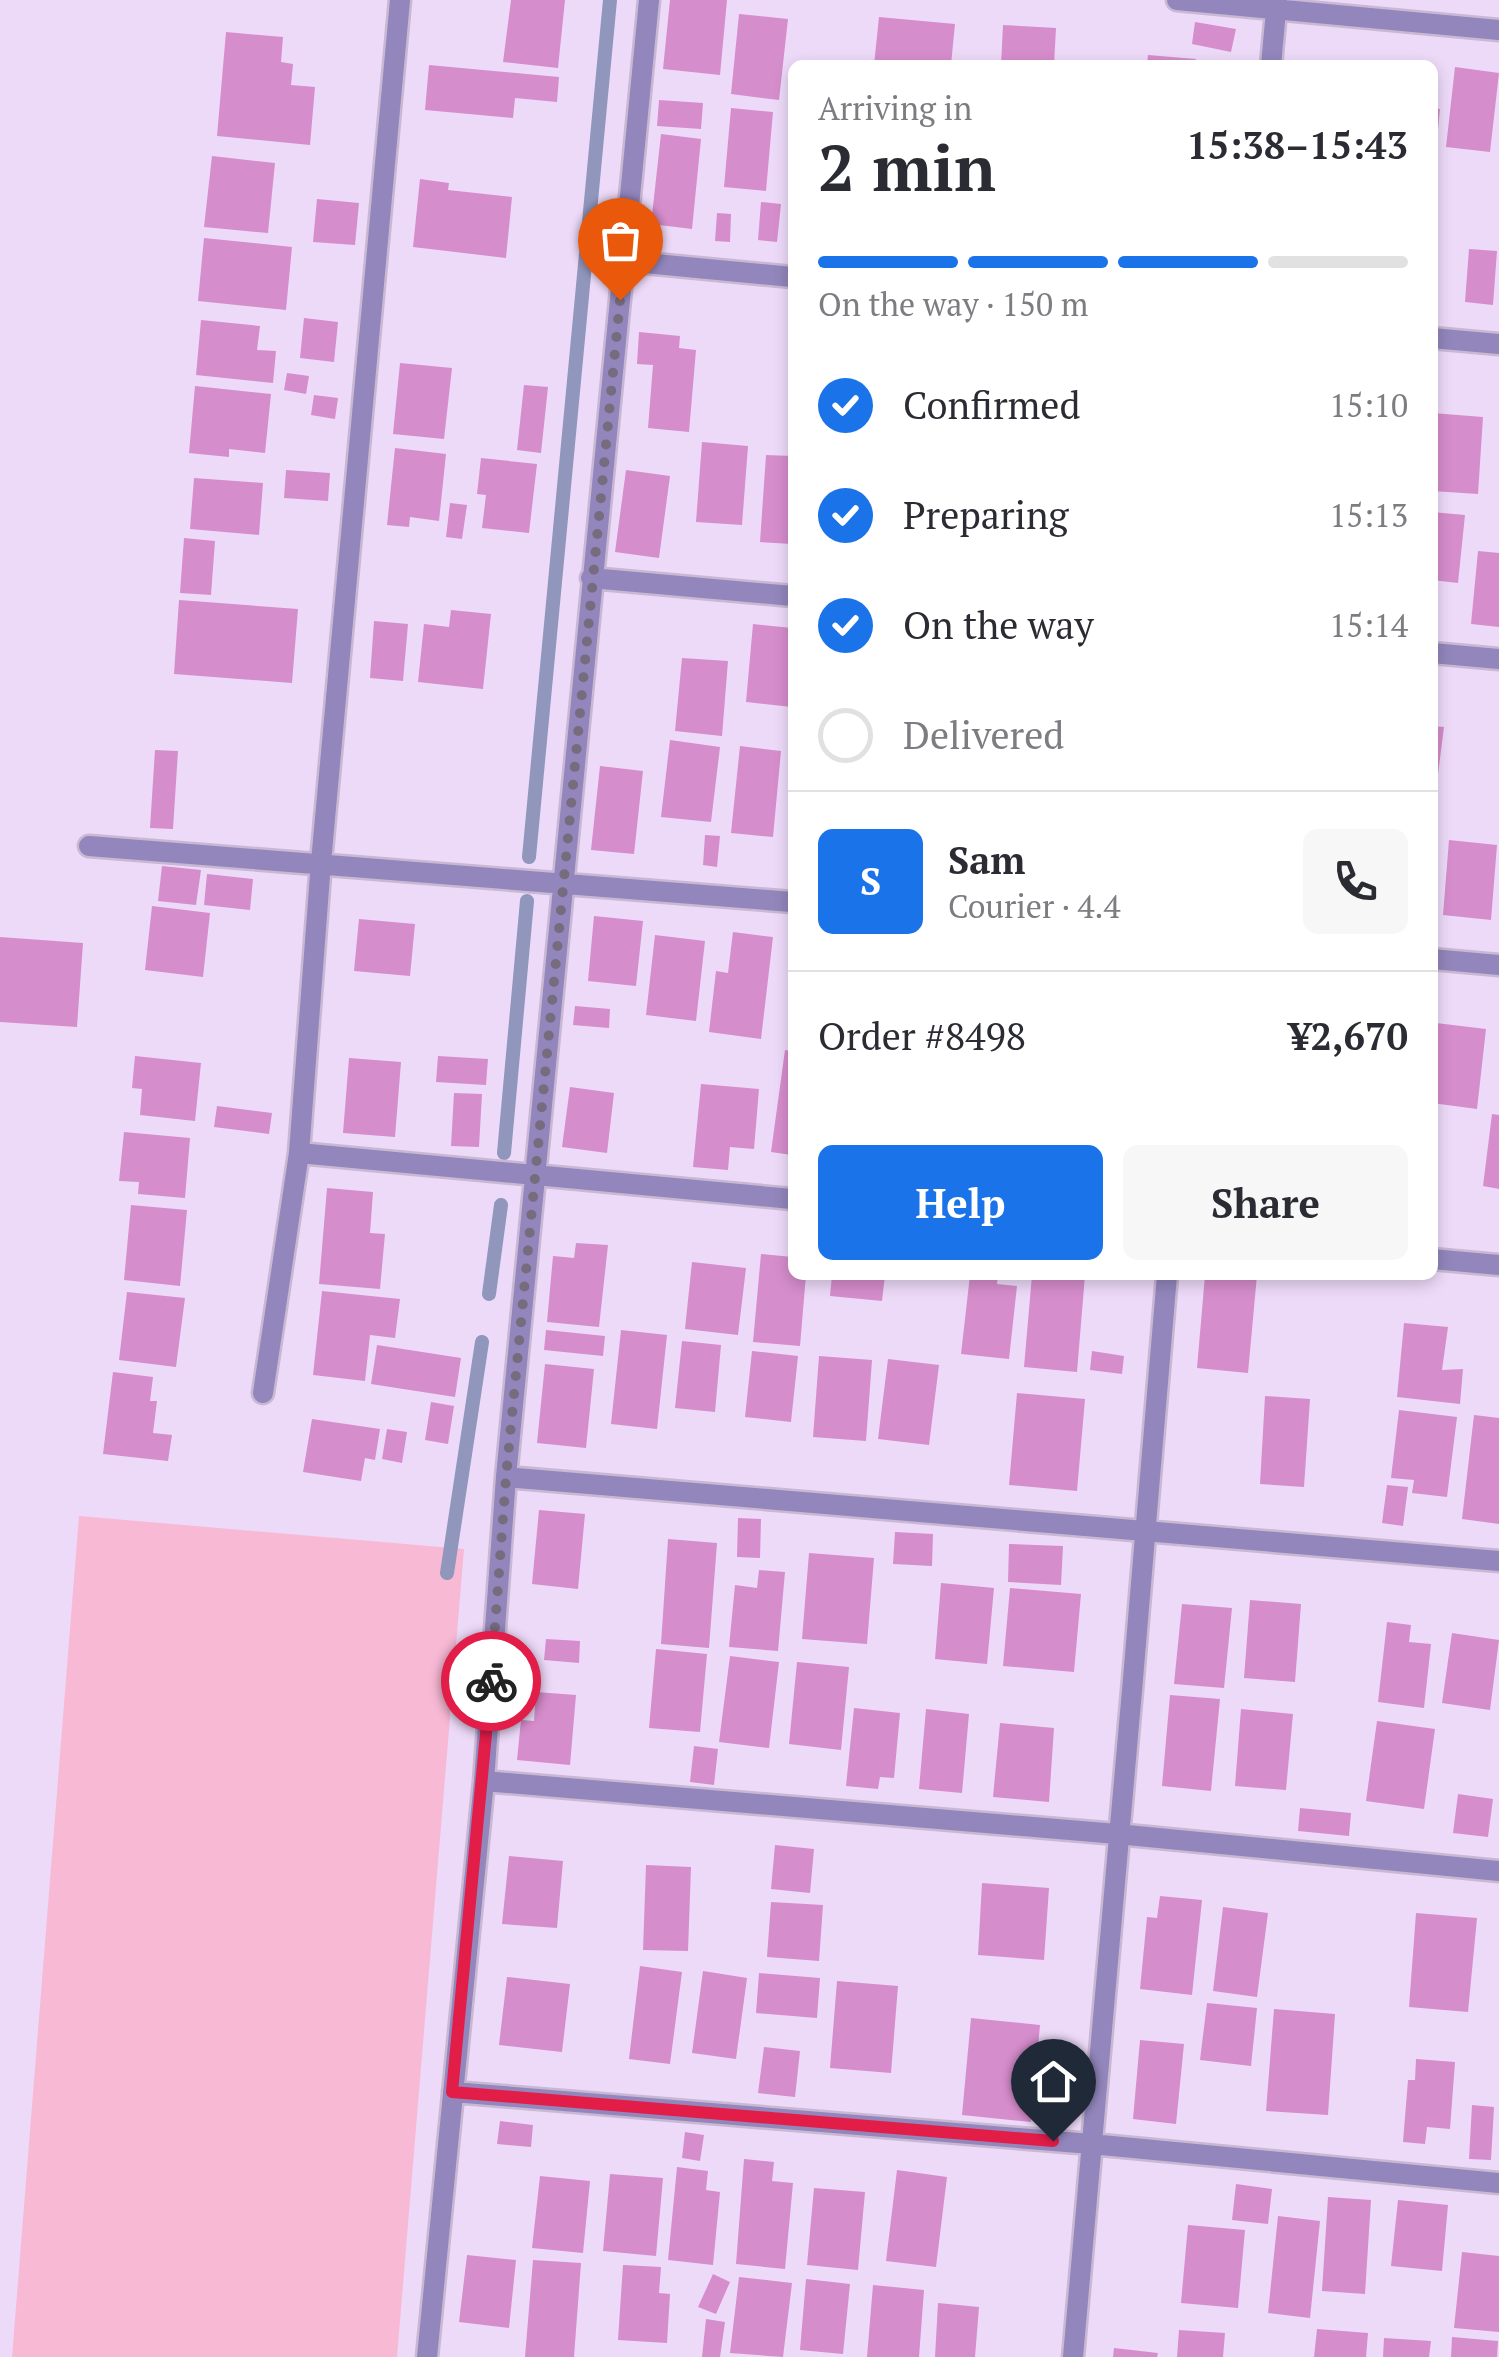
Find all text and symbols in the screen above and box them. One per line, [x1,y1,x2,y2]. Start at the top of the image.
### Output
text: Arriving in [818,87,972,129]
text: 15:38–15:43 [1186,120,1408,170]
text: 2 min [818,123,996,210]
pin [578,198,663,301]
icon: bag [593,213,648,268]
text: On the way · 150 m [818,283,1088,325]
icon: check [818,378,873,433]
text: Confirmed [903,380,1081,430]
text: 15:10 [1329,384,1408,426]
icon: check [818,488,873,543]
text: Preparing [903,490,1069,540]
text: 15:13 [1329,494,1408,536]
icon: check [818,598,873,653]
text: On the way [903,600,1094,650]
text: 15:14 [1329,604,1408,646]
text: Delivered [903,710,1064,760]
button: phone [1303,829,1408,934]
text: Sam [948,835,1025,885]
text: S [860,856,881,906]
text: Courier · 4.4 [948,885,1120,927]
text: Order #8498 [818,1011,1026,1061]
text: ¥2,670 [1289,1011,1408,1061]
button: Help [818,1145,1103,1260]
button: Share [1123,1145,1408,1260]
courier [441,1631,541,1731]
icon: bike [464,1654,519,1709]
pin [1011,2039,1096,2142]
icon: home [1026,2054,1081,2109]

